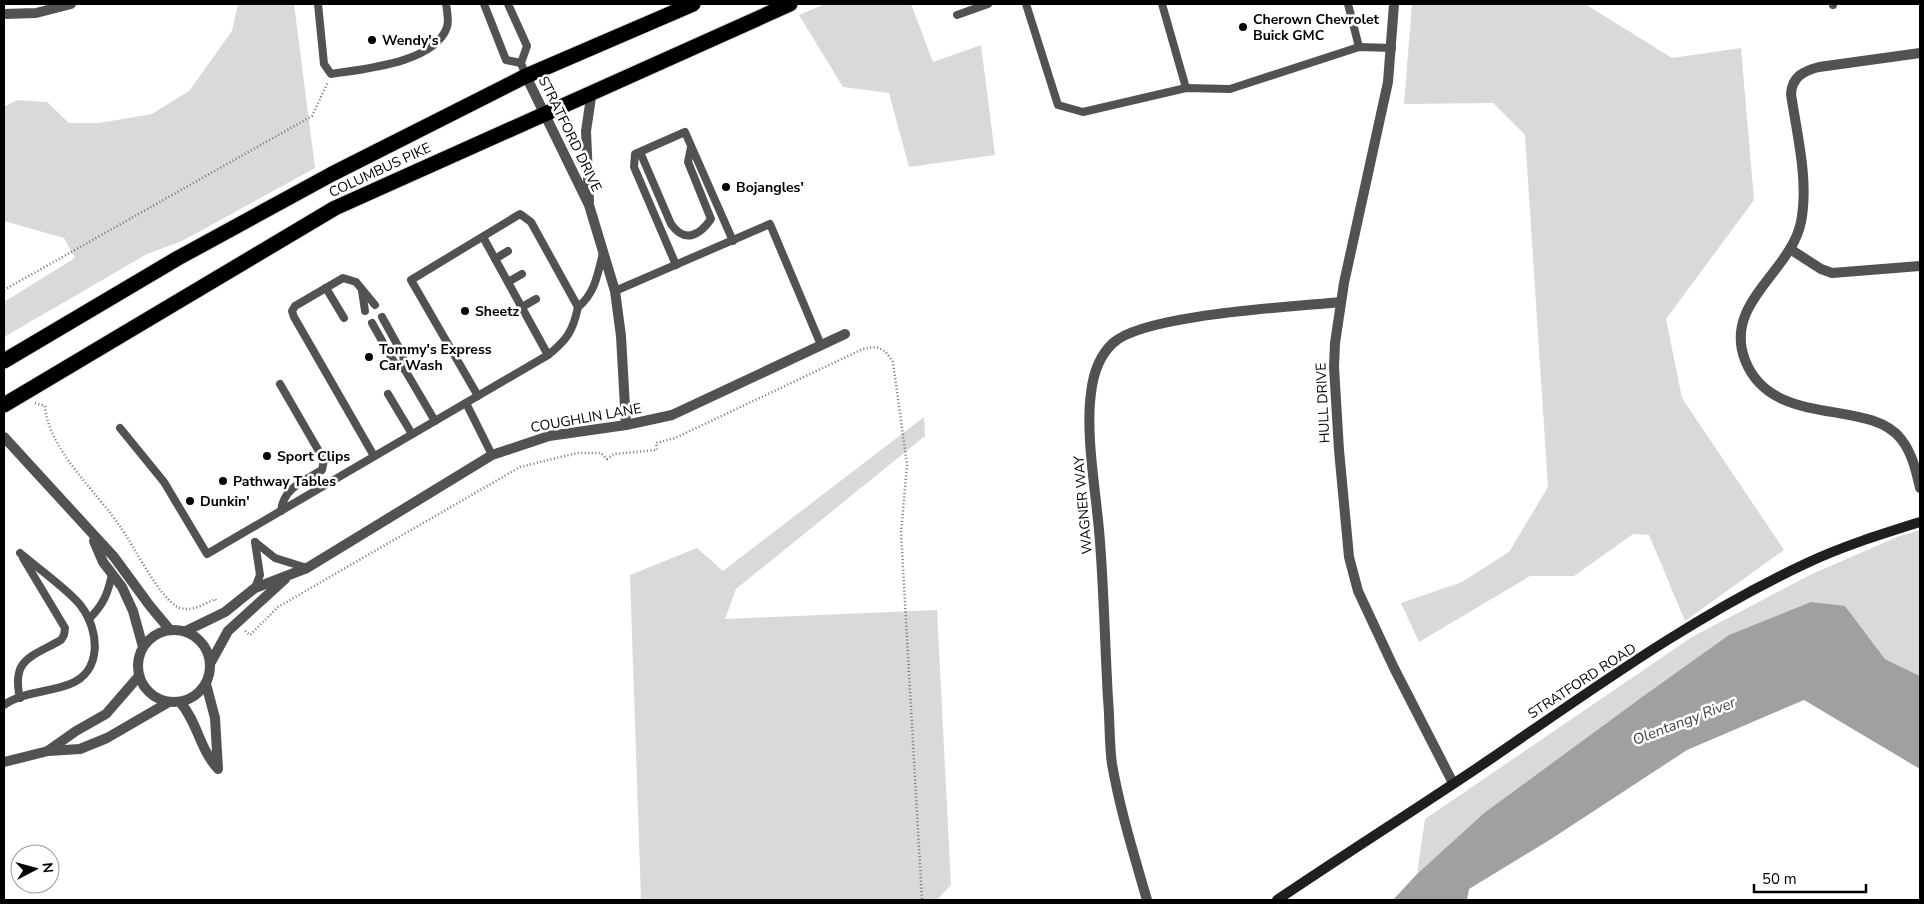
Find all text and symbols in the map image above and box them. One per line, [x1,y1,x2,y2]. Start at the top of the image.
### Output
place label: Cherown Chevrolet Buick GMC [1253,10,1379,45]
marker: Cherown Chevrolet Buick GMC [1237,21,1249,33]
place label: Wendy's [382,31,439,50]
marker: Wendy's [366,34,378,46]
street label: STRATFORD DRIVE [534,73,606,195]
street label: COLUMBUS PIKE [326,138,434,202]
place label: Bojangles' [736,178,804,197]
marker: Bojangles' [720,181,732,193]
place label: Sheetz [475,302,520,321]
marker: Sheetz [459,305,471,317]
place label: Tommy's Express Car Wash [379,340,492,375]
marker: Tommy's Express Car Wash [363,351,375,363]
street label: HULL DRIVE [1311,362,1335,444]
street label: COUGHLIN LANE [529,399,643,437]
place label: Sport Clips [277,447,350,466]
marker: Sport Clips [261,450,273,462]
street label: WAGNER WAY [1069,454,1097,555]
place label: Pathway Tables [233,472,336,491]
marker: Pathway Tables [217,475,229,487]
place label: Dunkin' [200,492,250,511]
marker: Dunkin' [184,495,196,507]
street label: STRATFORD ROAD [1524,639,1640,723]
water label: Olentangy River [1630,692,1739,750]
north arrow [10,844,60,894]
text: N [37,861,57,874]
scale bar [1754,862,1866,894]
text: 50 m [1762,869,1797,889]

